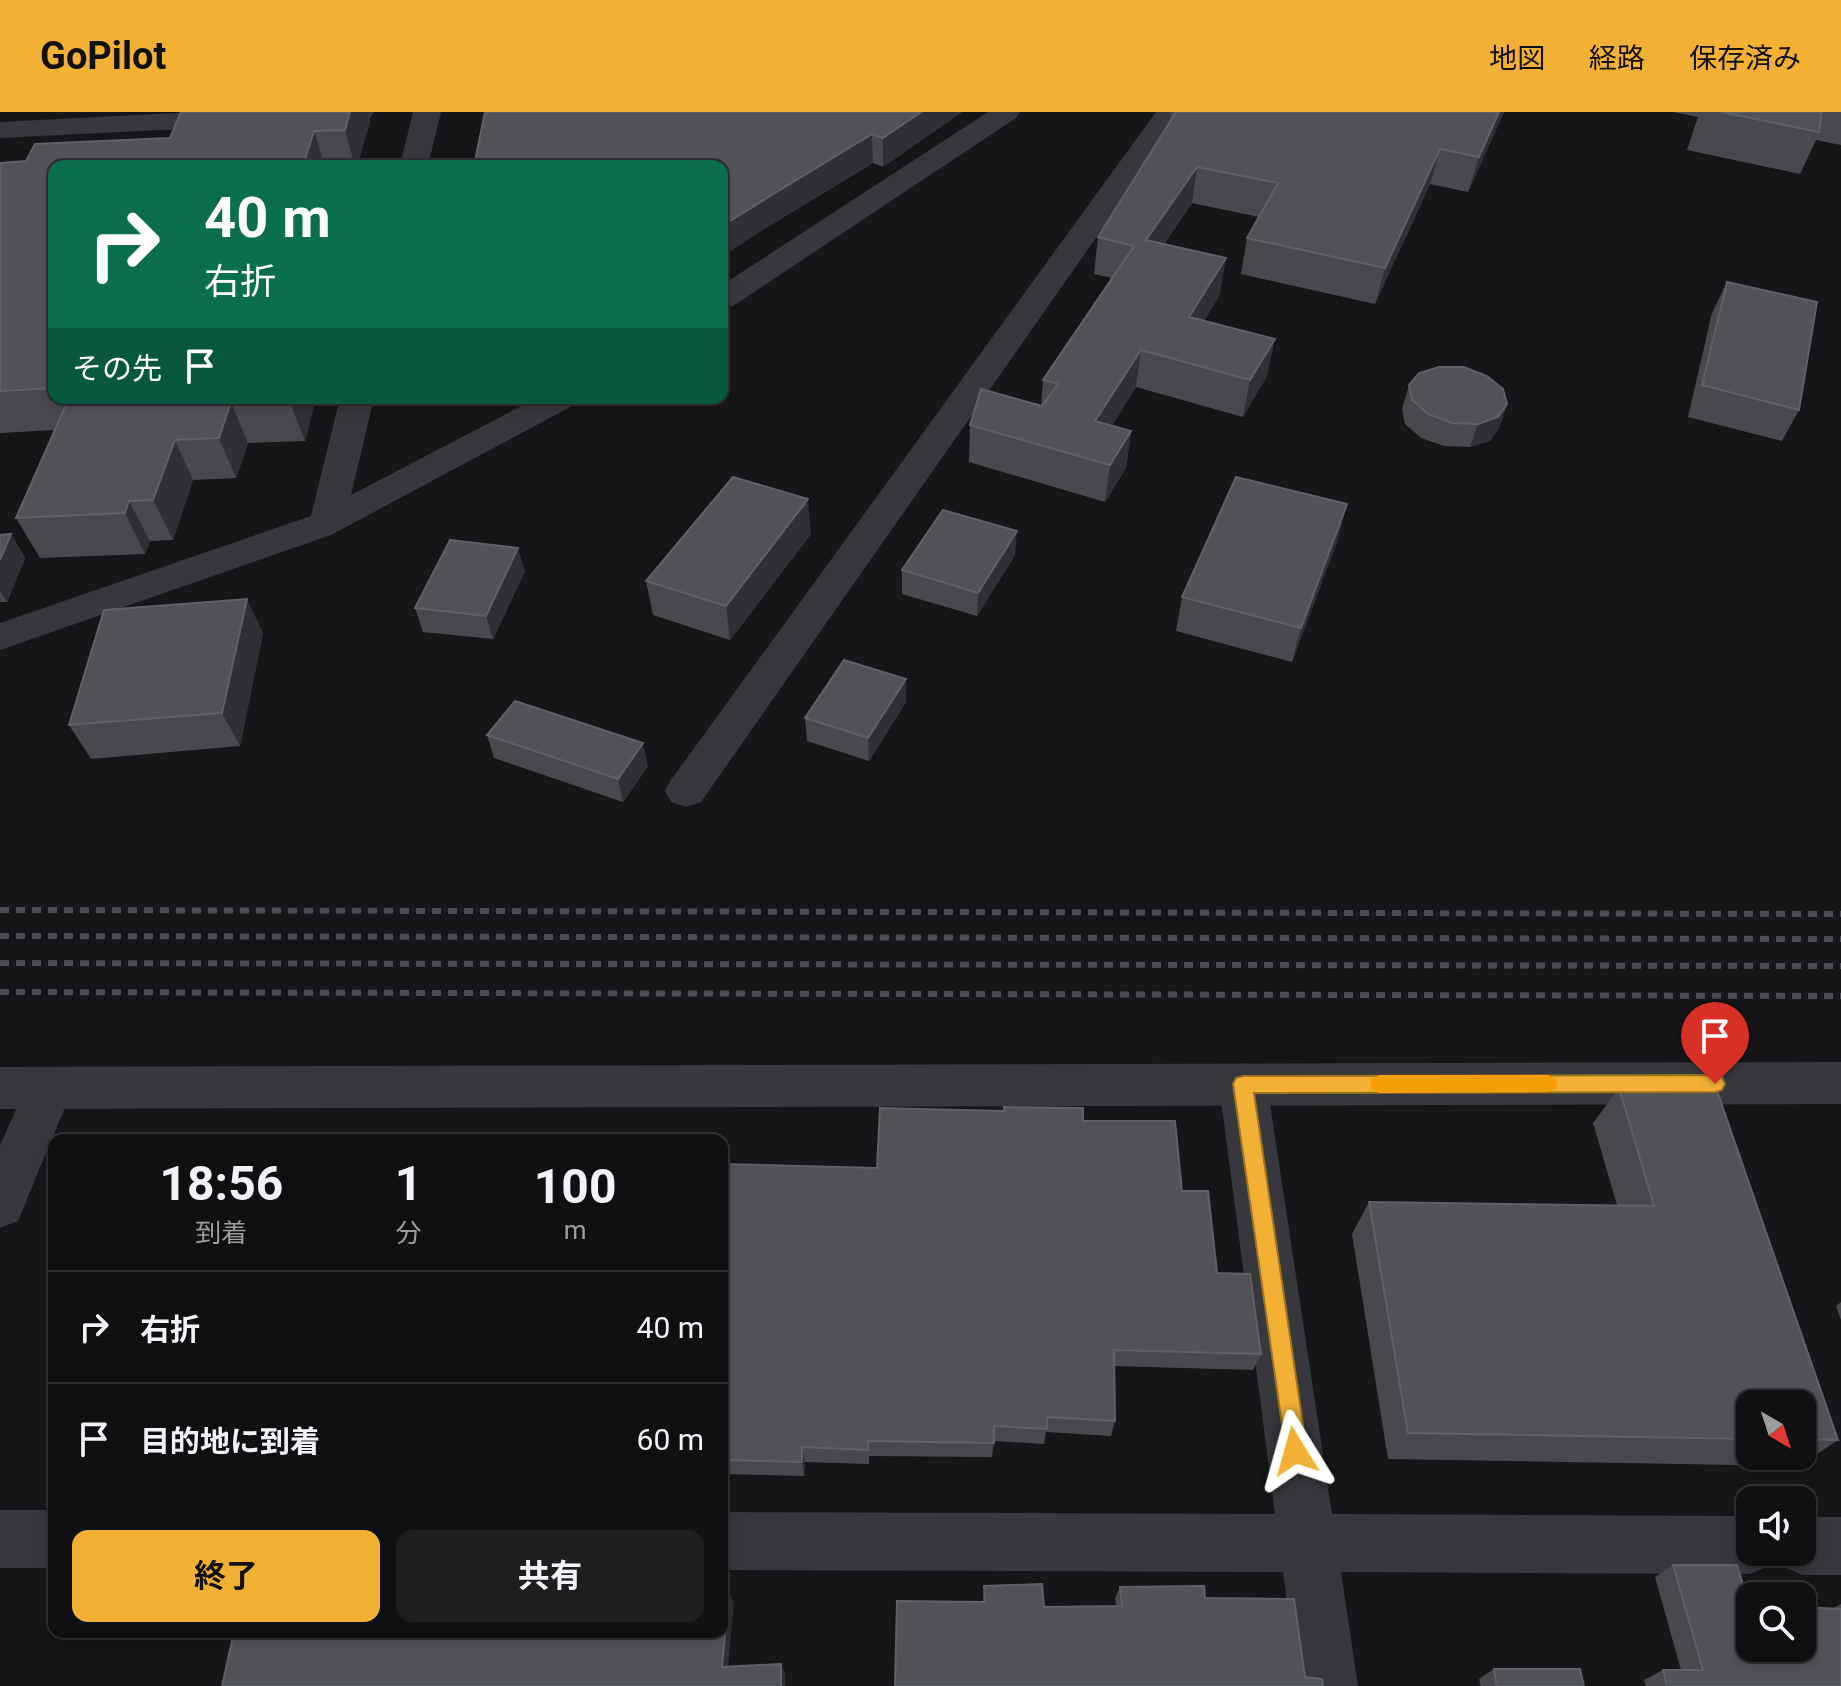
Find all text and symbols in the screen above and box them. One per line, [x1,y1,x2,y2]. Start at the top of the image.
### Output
text: GoPilot [40,34,166,78]
text: 地図 [1489,42,1545,75]
text: 経路 [1589,42,1645,75]
text: 保存済み [1689,42,1801,75]
text: 40 m [204,185,331,251]
icon: right [72,192,176,296]
text: 右折 [204,261,276,303]
icon: arrive [178,344,222,388]
text: その先 [72,351,162,386]
pin [1681,1002,1749,1084]
icon: arrive [1693,1014,1737,1058]
text: 18:56 [160,1155,283,1212]
text: 1 [395,1155,422,1212]
text: 100 [534,1158,616,1215]
text: m [564,1215,587,1245]
text: 到着 [195,1218,247,1248]
text: 分 [396,1218,422,1248]
icon: right [72,1305,116,1349]
text: 40 m [637,1310,704,1345]
text: 右折 [140,1312,200,1347]
north arrow [1736,1390,1816,1470]
map controls [1736,1390,1816,1662]
position arrow [1253,1409,1337,1493]
icon: arrive [72,1417,116,1461]
text: 60 m [637,1422,704,1457]
text: 目的地に到着 [140,1424,320,1459]
button: sound [1736,1486,1816,1566]
button: 終了 [72,1530,380,1622]
button: 共有 [396,1530,704,1622]
button: search [1736,1582,1816,1662]

